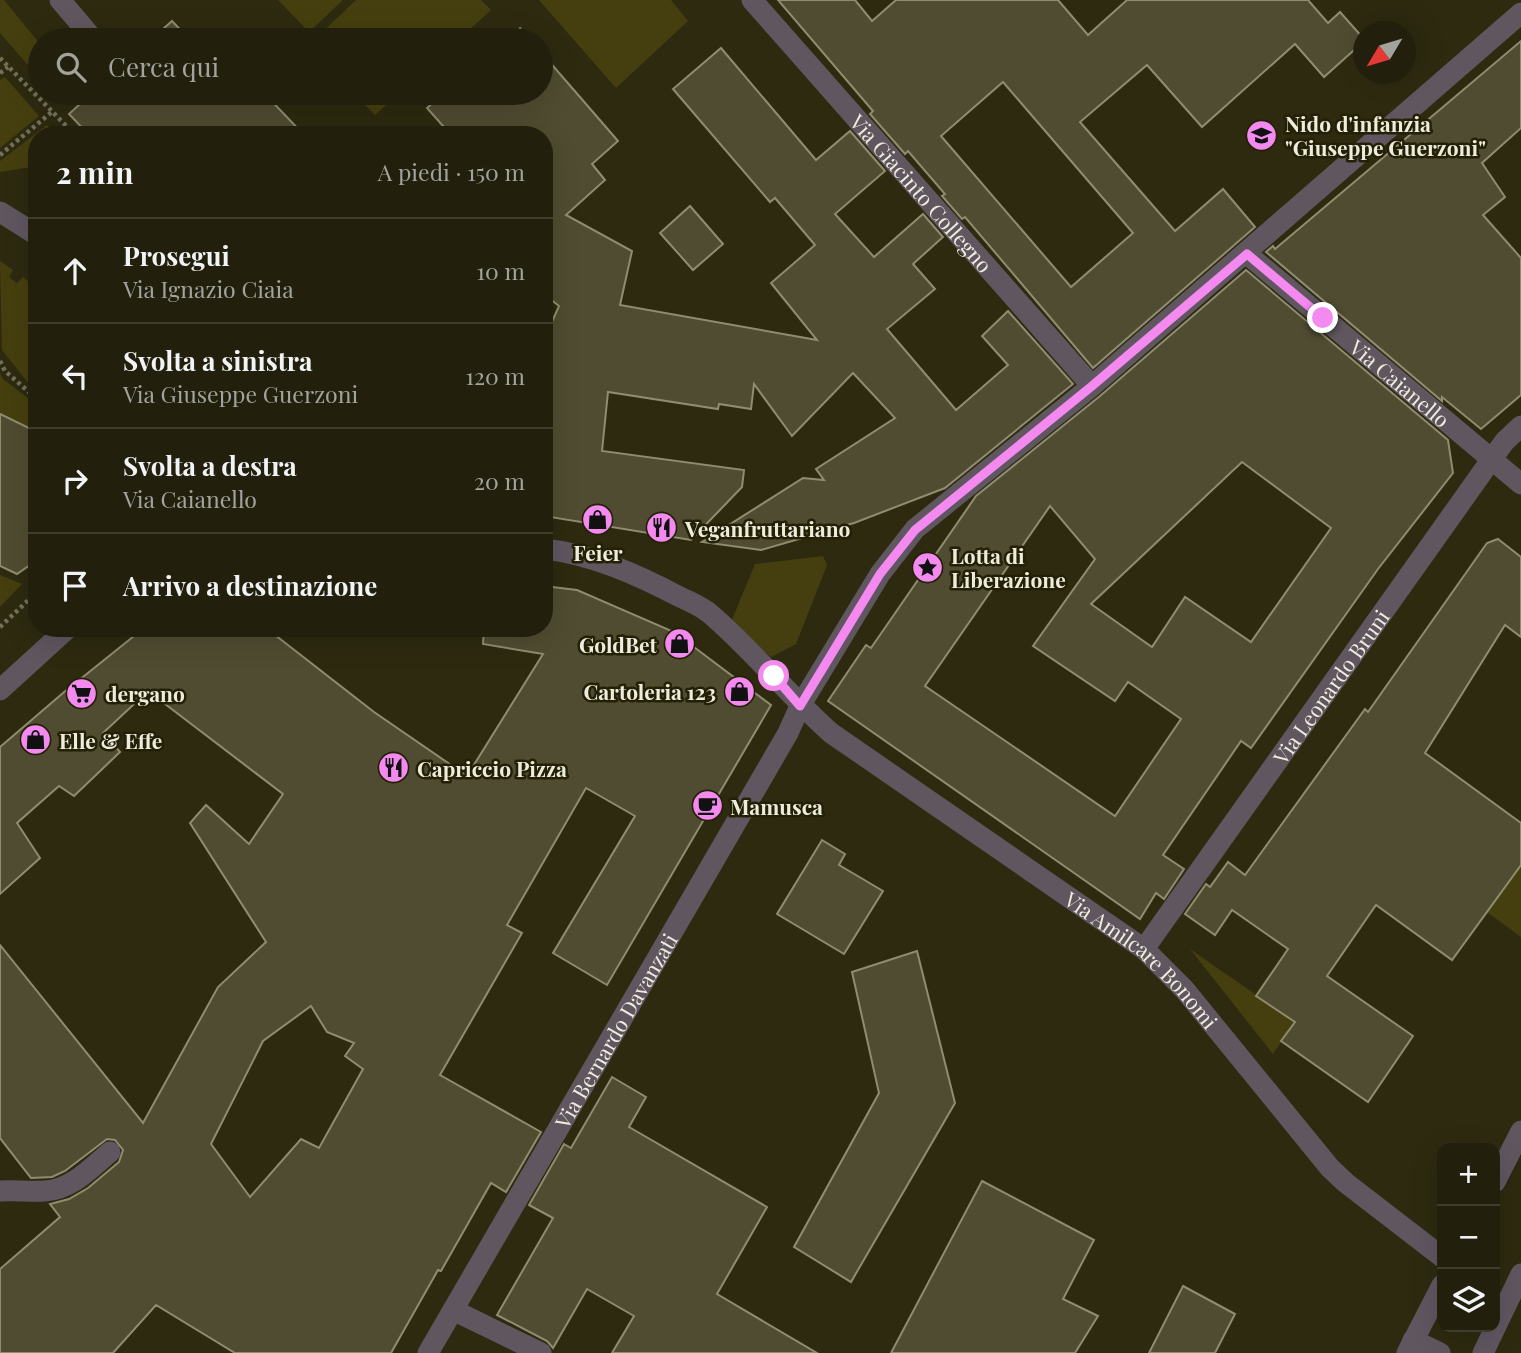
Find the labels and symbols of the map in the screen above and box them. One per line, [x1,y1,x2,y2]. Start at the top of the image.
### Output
north arrow [1353,21,1416,84]
street label: Via Giacinto Collegno [844,107,999,278]
place label: Nido d'infanzia "Giuseppe Guerzoni" [1285,109,1486,161]
school or university icon: Nido d'infanzia "Giuseppe Guerzoni" [1245,118,1279,152]
route end [1307,302,1338,333]
street label: Via Caianello [1344,332,1456,433]
shop icon: Feier [581,503,615,537]
restaurant icon: Veganfruttariano [645,511,679,545]
place label: Veganfruttariano [684,514,851,542]
place label: Feier [573,538,623,566]
place label: Lotta di Liberazione [951,541,1066,593]
place icon: Lotta di Liberazione [911,550,945,584]
street label: Via Leonardo Bruni [1265,604,1395,770]
shop icon: GoldBet [663,627,697,661]
place label: GoldBet [579,630,658,658]
route start [758,660,789,691]
shop icon: Cartoleria 123 [722,674,756,708]
supermarket icon: dergano [65,676,99,710]
place label: Cartoleria 123 [583,677,716,705]
place label: dergano [105,679,185,707]
shop icon: Elle & Effe [19,723,53,757]
place label: Elle & Effe [59,726,162,754]
restaurant icon: Capriccio Pizza [377,751,411,785]
place label: Capriccio Pizza [417,754,567,782]
cafe icon: Mamusca [690,789,724,823]
place label: Mamusca [730,792,823,820]
street label: Via Amilcare Bonomi [1059,884,1224,1034]
street label: Via Bernardo Davanzati [547,928,683,1134]

